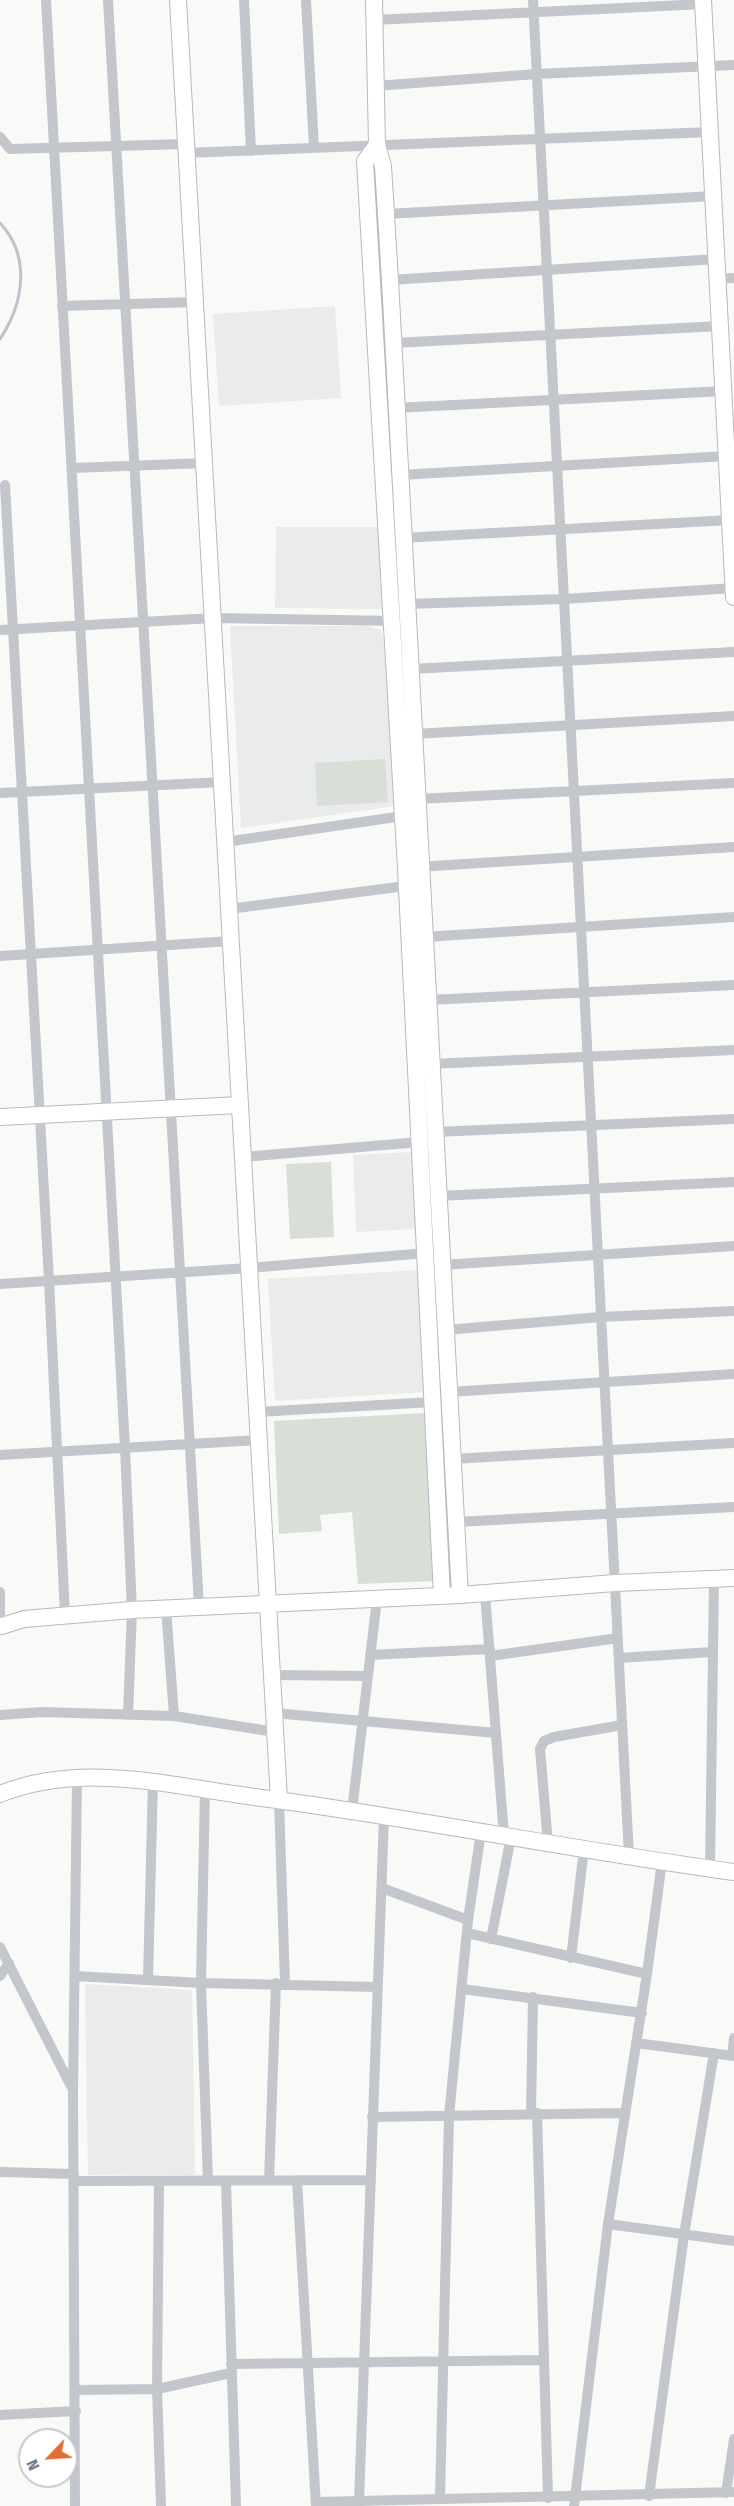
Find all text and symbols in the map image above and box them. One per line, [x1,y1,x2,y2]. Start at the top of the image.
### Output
north arrow [18,2428,78,2488]
text: N [22,2457,44,2473]

